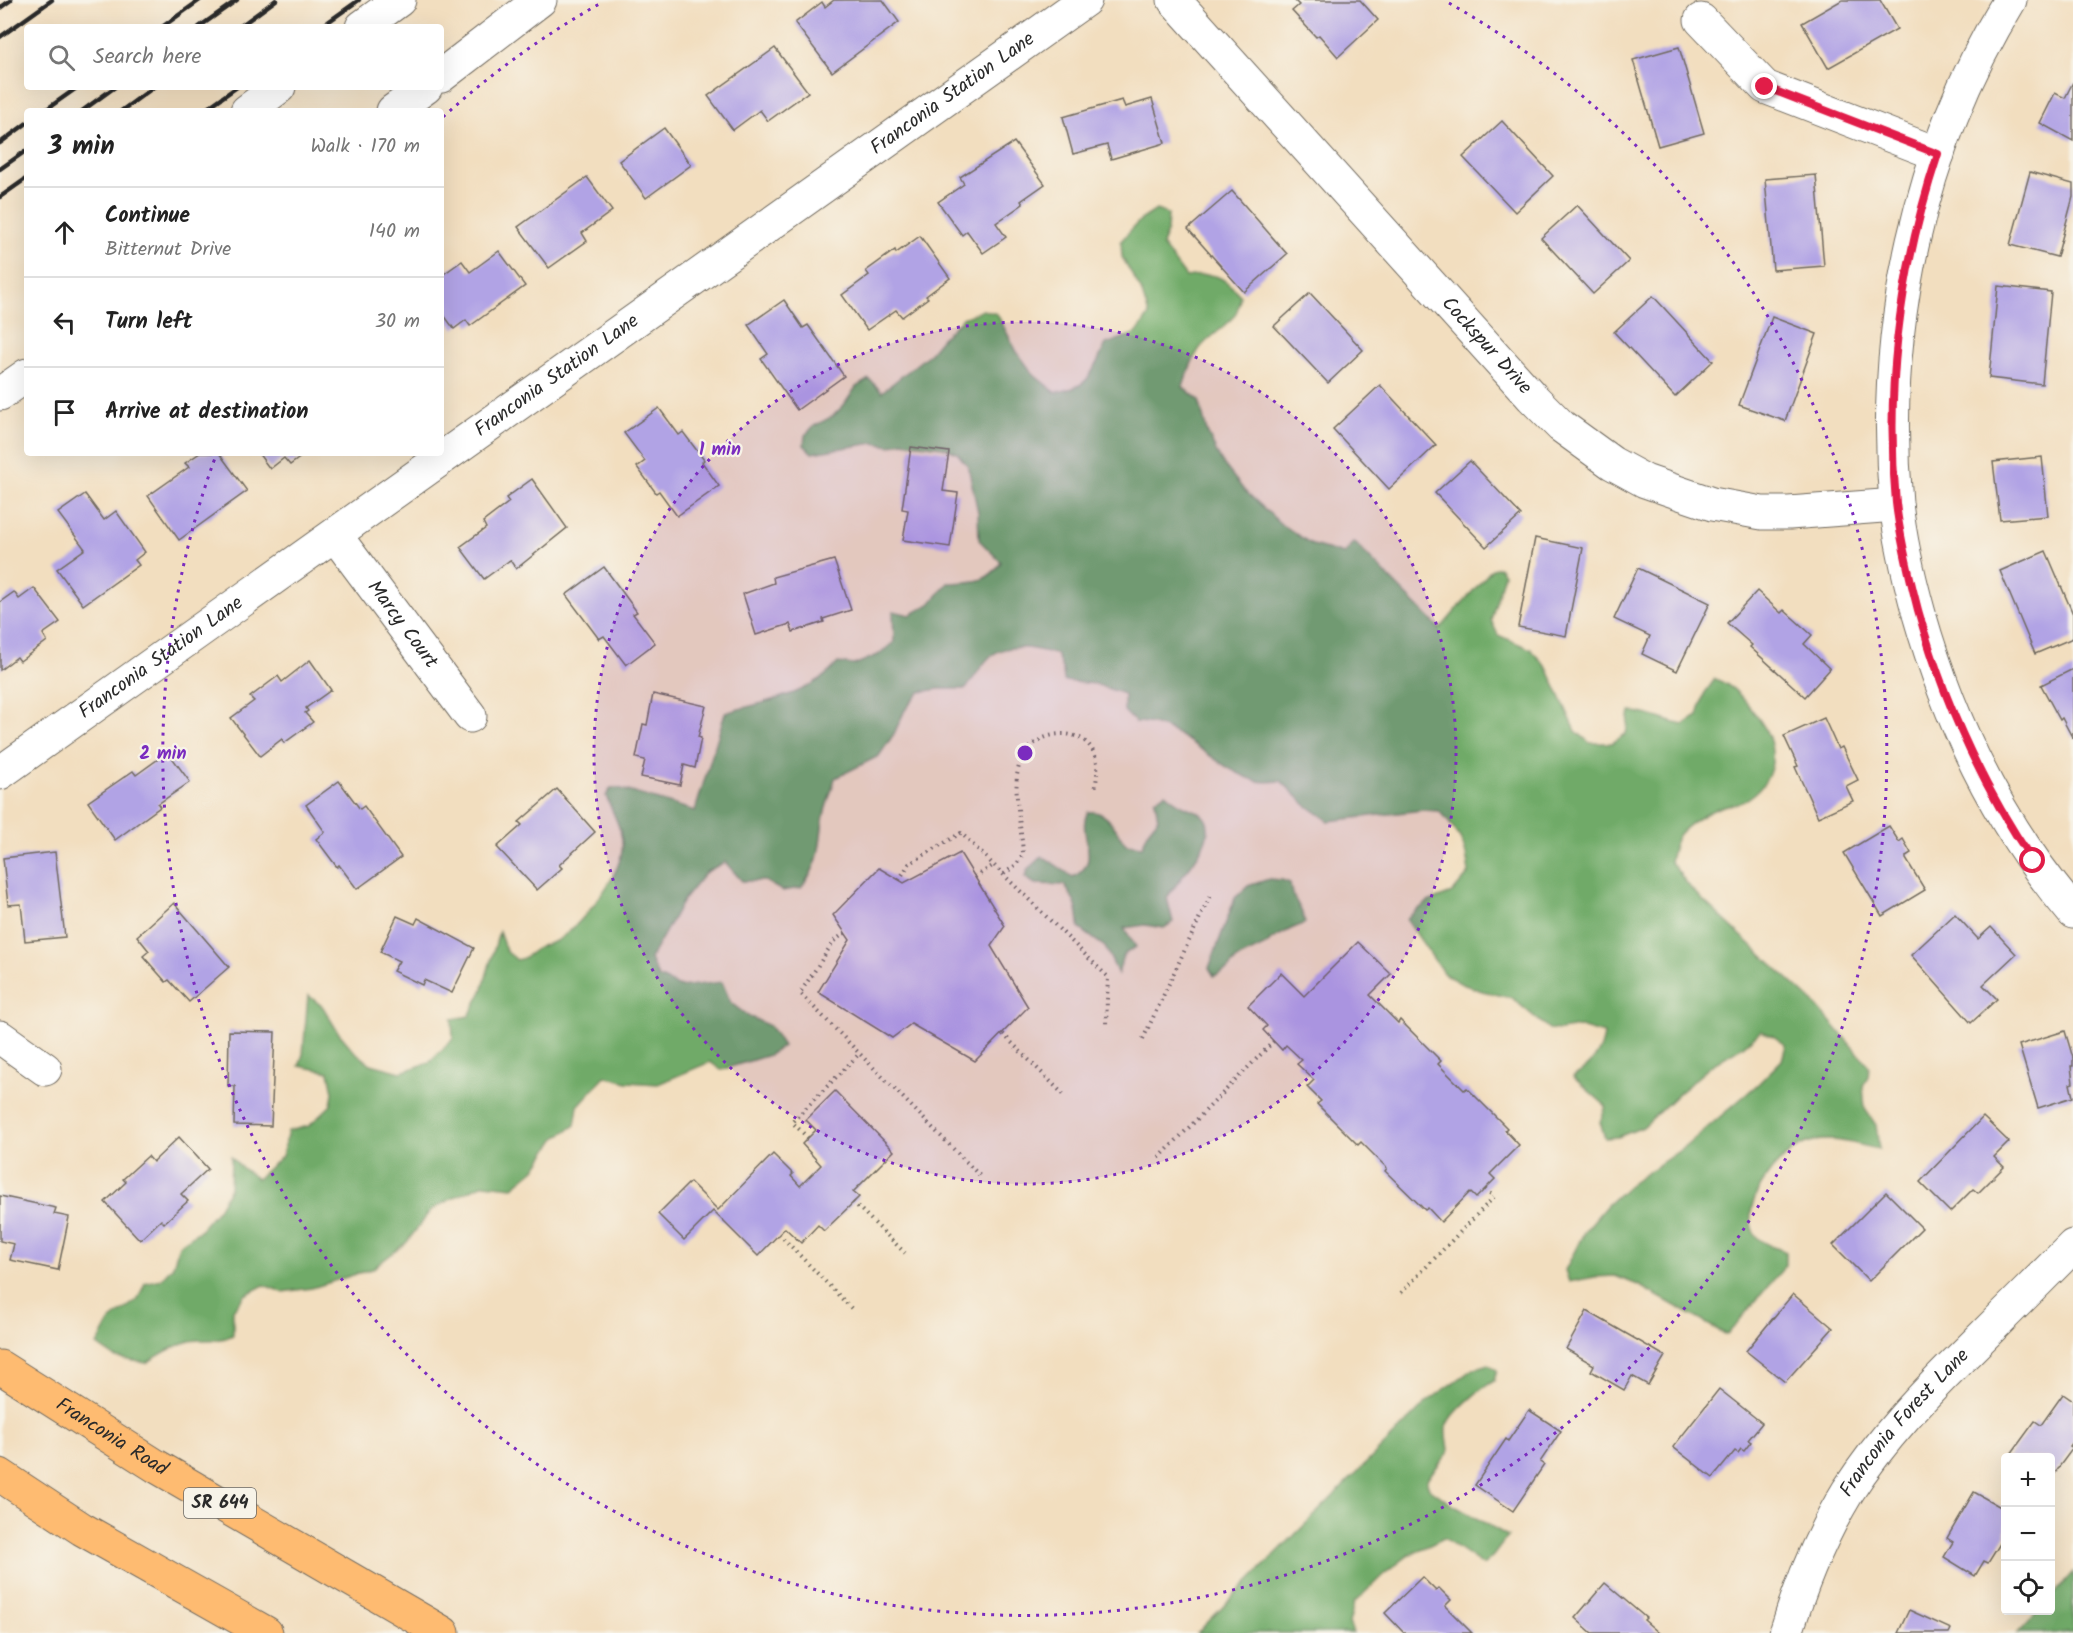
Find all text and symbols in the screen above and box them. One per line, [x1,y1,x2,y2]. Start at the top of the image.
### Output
search box [24,24,444,90]
street label: Franconia Station Lane [864,24,1042,164]
text: Search here [93,40,201,75]
icon: search [45,41,78,74]
route end [1751,73,1777,99]
text: 3 min [48,126,115,168]
text: Walk · 170 m [310,131,420,163]
text: Continue [105,199,190,234]
icon: ahead [48,216,81,249]
text: 140 m [369,216,420,248]
text: Bitternut Drive [105,234,231,266]
street label: Cockspur Drive [1433,290,1539,403]
text: Turn left [105,305,192,340]
icon: left [48,306,81,339]
text: 30 m [375,306,420,338]
street label: Franconia Station Lane [468,306,646,446]
text: Arrive at destination [105,395,308,430]
icon: arrive [48,396,81,429]
text: 1 min [699,436,741,465]
street label: Marcy Court [358,574,446,676]
street label: Franconia Station Lane [72,588,250,728]
text: 2 min [140,740,186,769]
centre of rings [1015,743,1035,763]
route start [2019,847,2045,873]
street label: Franconia Forest Lane [1832,1341,1977,1504]
street label: Franconia Road [49,1390,175,1486]
map controls [2001,1453,2055,1615]
button: + [2001,1453,2055,1507]
road number: SR 644 [184,1488,256,1518]
button: − [2001,1507,2055,1561]
button: locate [2001,1561,2055,1615]

